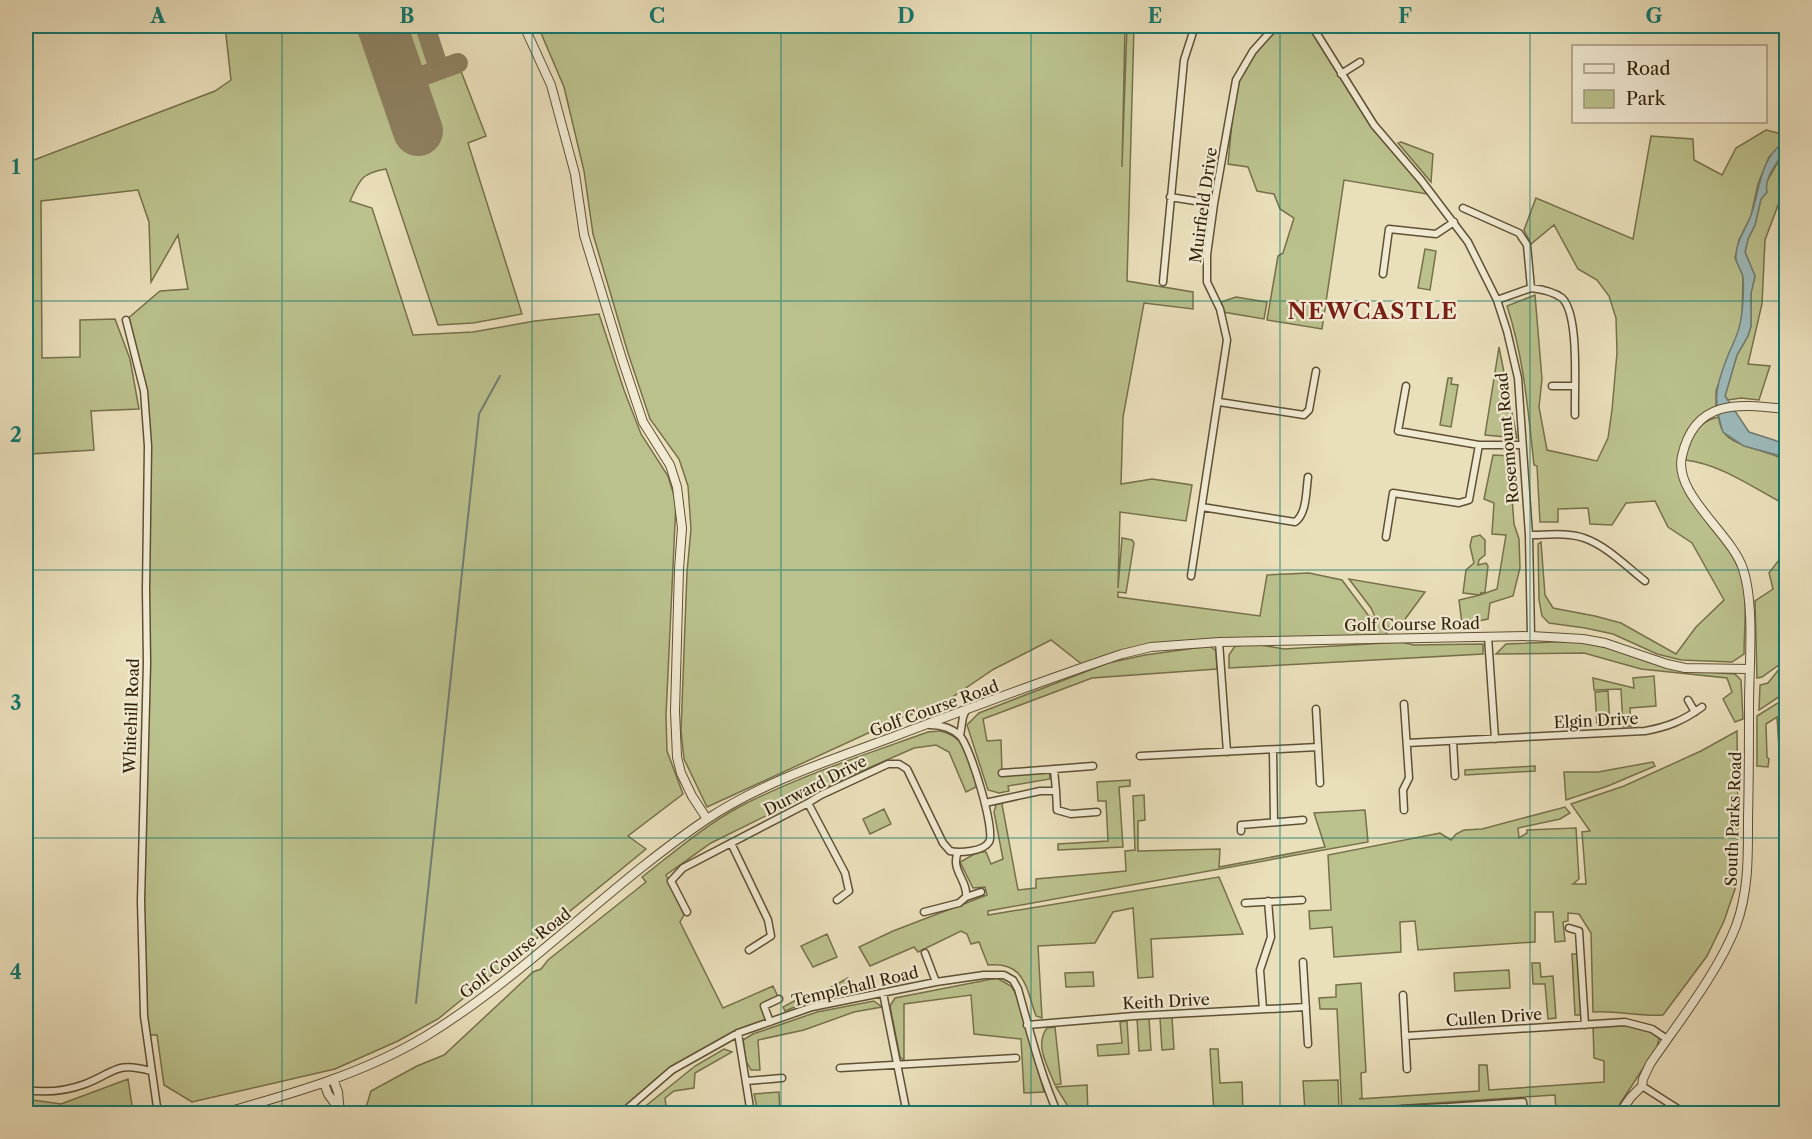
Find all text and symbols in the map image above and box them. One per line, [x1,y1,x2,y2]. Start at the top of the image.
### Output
text: A [149,4,166,28]
text: B [400,4,415,28]
text: C [649,4,665,28]
text: D [897,4,915,28]
text: E [1148,4,1162,28]
text: F [1398,4,1412,28]
text: G [1646,4,1663,28]
legend [1572,45,1767,123]
text: Road [1626,58,1671,80]
text: Park [1626,88,1667,110]
street label: Muirfield Drive [1185,146,1221,264]
text: 1 [12,155,21,179]
district label: NEWCASTLE [1287,298,1459,325]
street label: Rosemount Road [1491,371,1523,504]
text: 2 [10,423,22,447]
street label: Golf Course Road [1344,613,1480,635]
street label: Whitehill Road [119,658,143,775]
street label: Golf Course Road [867,675,1002,741]
text: 3 [10,691,22,715]
street label: Elgin Drive [1553,708,1639,732]
street label: Durward Drive [760,750,870,820]
street label: South Parks Road [1721,751,1745,887]
street label: Golf Course Road [455,903,575,1003]
text: 4 [10,960,22,984]
street label: Templehall Road [790,962,921,1010]
street label: Keith Drive [1122,989,1210,1013]
street label: Cullen Drive [1445,1004,1543,1030]

